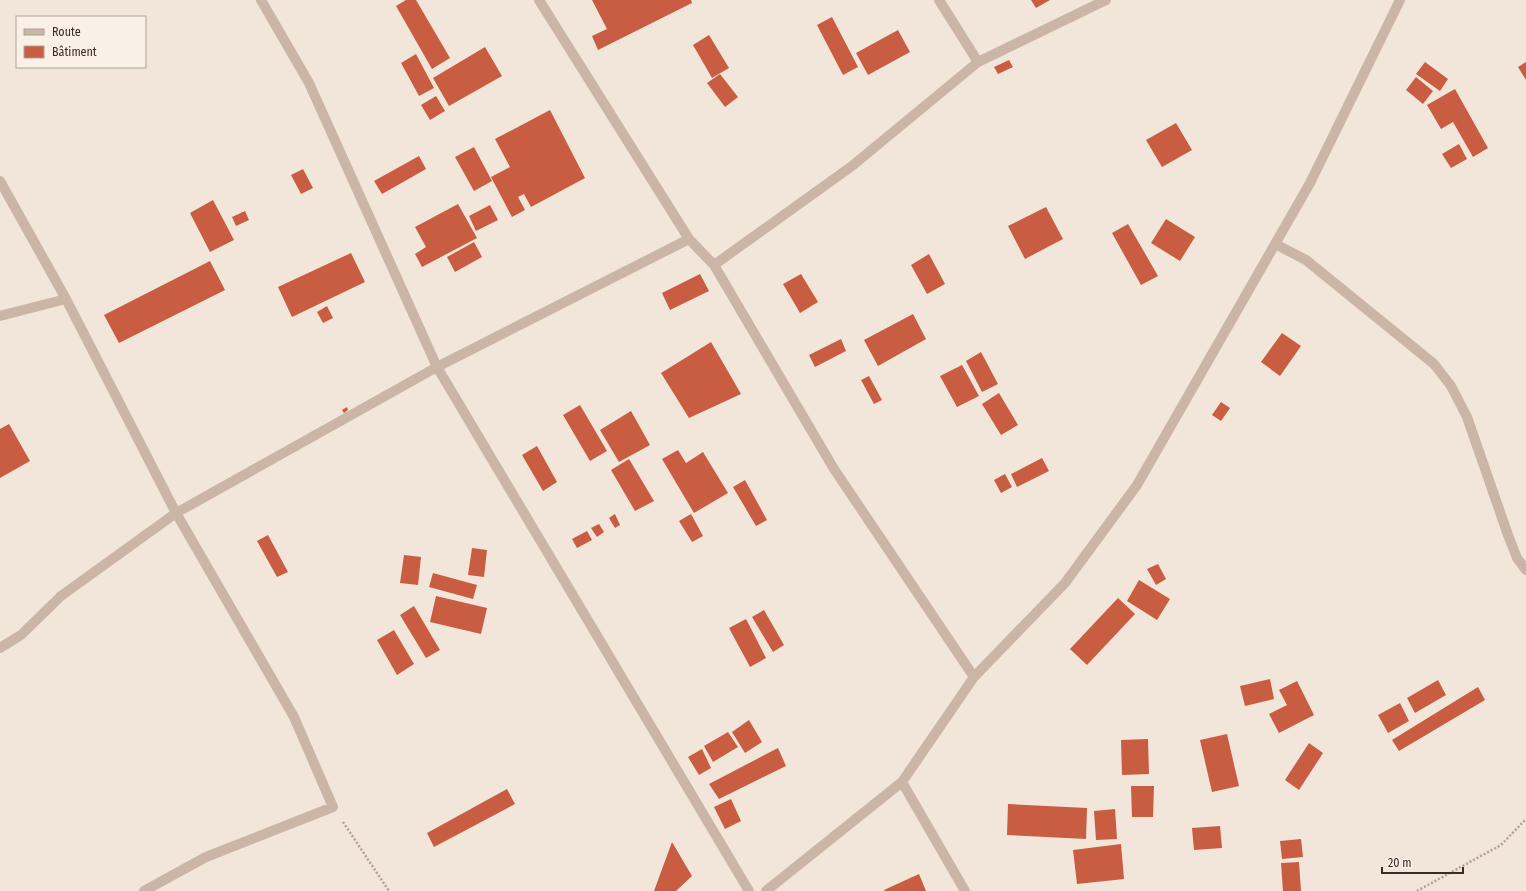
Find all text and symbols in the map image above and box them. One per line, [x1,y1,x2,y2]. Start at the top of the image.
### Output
legend [16,16,146,68]
text: Route [52,25,81,39]
text: Bâtiment [52,45,97,59]
scale bar [1382,849,1463,875]
text: 20 m [1388,856,1412,870]

